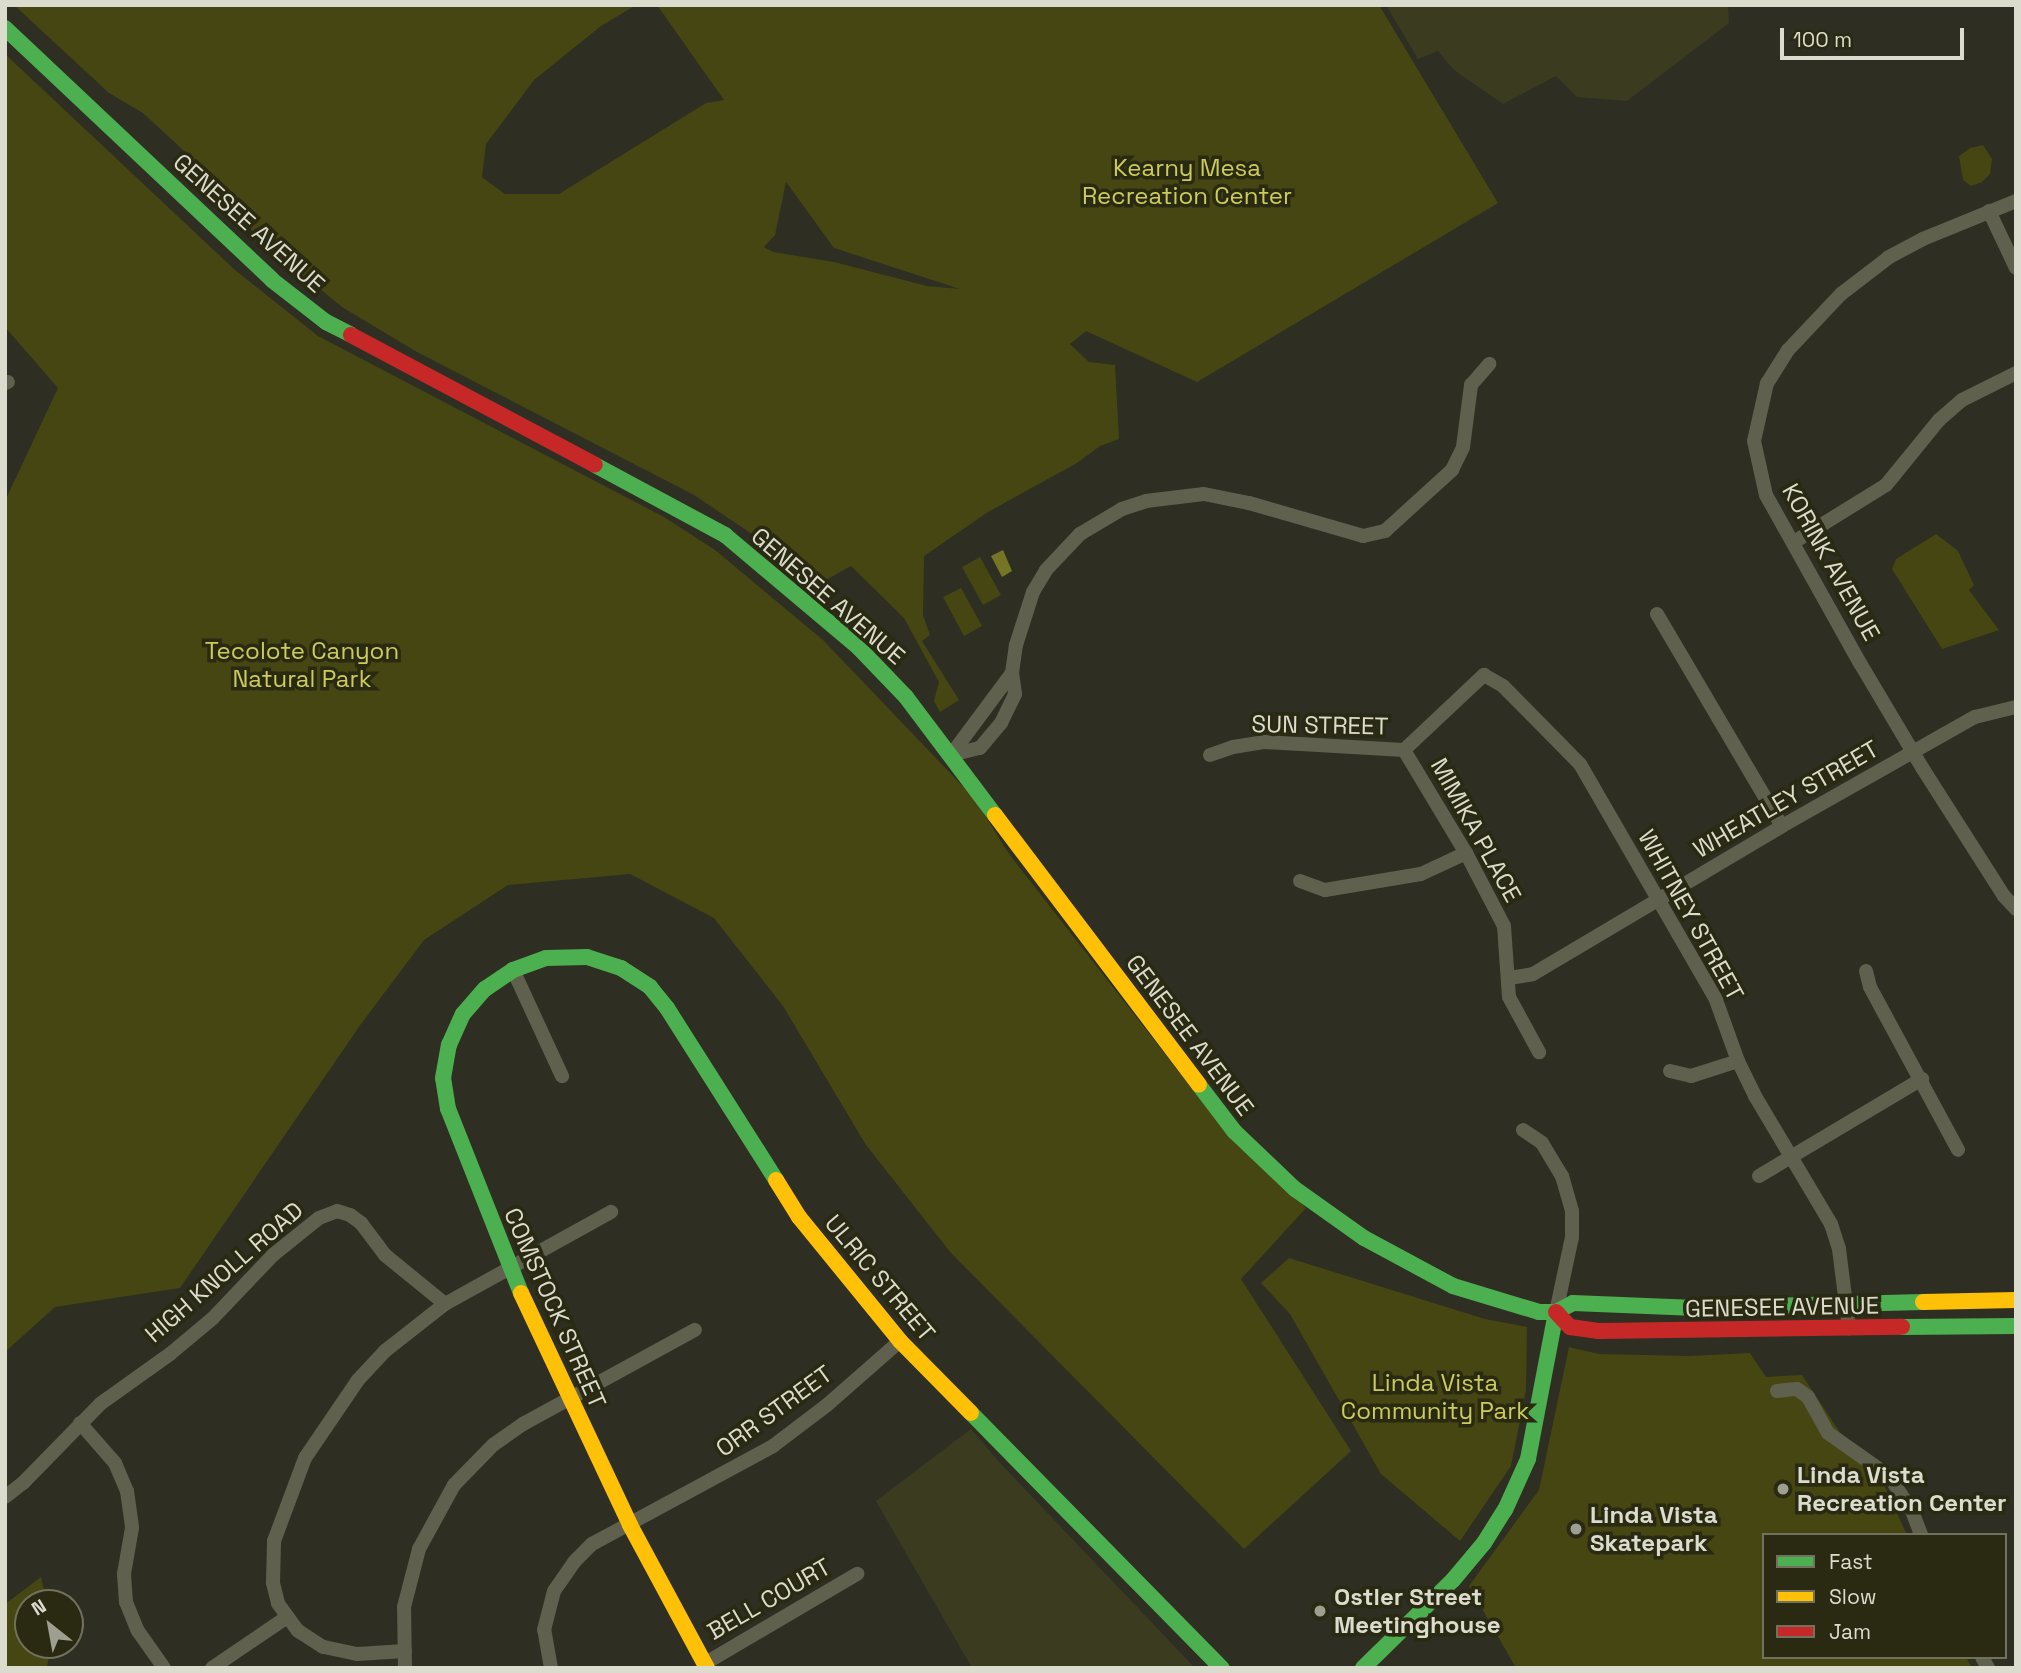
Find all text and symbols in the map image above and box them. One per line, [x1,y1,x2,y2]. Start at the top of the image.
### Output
scale bar [1783,14,1967,58]
text: 100 m [1793,26,1852,53]
street label: GENESEE AVENUE [167,147,331,299]
park label: Kearny Mesa Recreation Center [1082,154,1292,210]
street label: KORINK AVENUE [1776,478,1886,646]
street label: GENESEE AVENUE [745,521,911,671]
park label: Tecolote Canyon Natural Park [205,637,399,693]
street label: SUN STREET [1251,709,1389,741]
street label: WHEATLEY STREET [1688,734,1884,864]
street label: MIMIKA PLACE [1424,753,1528,907]
street label: WHITNEY STREET [1632,824,1750,1006]
street label: GENESEE AVENUE [1120,949,1260,1121]
street label: HIGH KNOLL ROAD [139,1195,309,1349]
street label: COMSTOCK STREET [498,1203,612,1413]
street label: ULRIC STREET [819,1209,941,1347]
street label: GENESEE AVENUE [1685,1291,1879,1323]
street label: ORR STREET [710,1359,838,1463]
park label: Linda Vista Community Park [1341,1369,1529,1425]
place label: Linda Vista Recreation Center [1797,1461,2007,1517]
marker: Linda Vista Recreation Center [1775,1481,1791,1497]
place label: Linda Vista Skatepark [1590,1501,1718,1557]
marker: Linda Vista Skatepark [1568,1521,1584,1537]
legend [1762,1533,2007,1659]
text: Fast [1829,1548,1873,1575]
street label: BELL COURT [702,1552,836,1646]
place label: Ostler Street Meetinghouse [1334,1583,1501,1639]
text: Slow [1829,1583,1877,1610]
north arrow [14,1589,84,1659]
text: N [27,1593,51,1621]
marker: Ostler Street Meetinghouse [1312,1603,1328,1619]
text: Jam [1829,1618,1871,1645]

